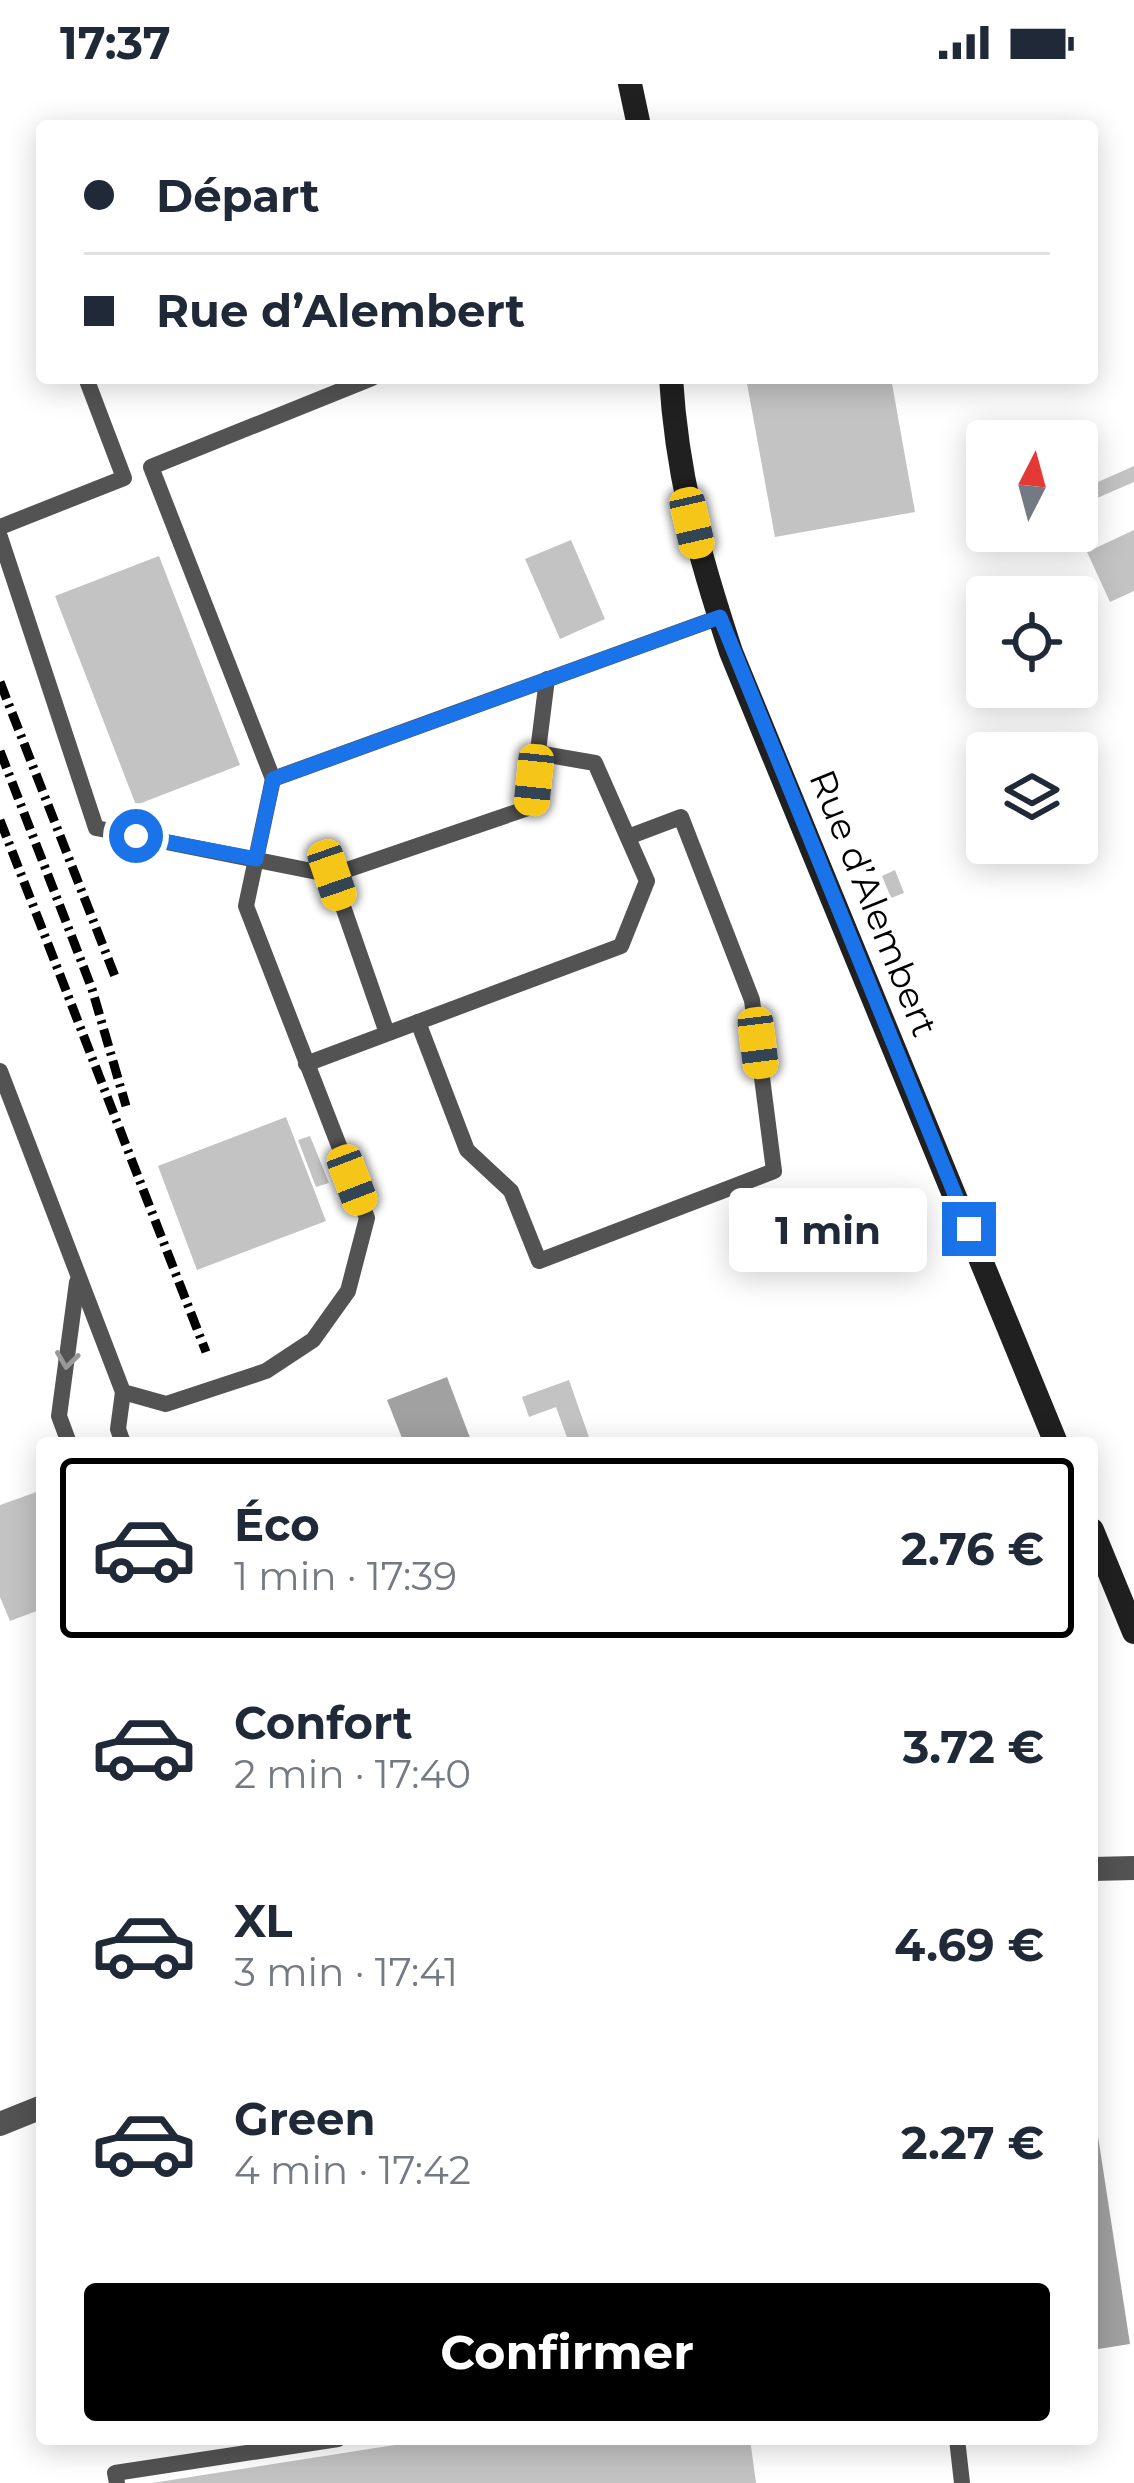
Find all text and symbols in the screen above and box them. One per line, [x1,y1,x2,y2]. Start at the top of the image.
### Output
text: 17:37 [60,15,171,70]
text: Départ [156,168,320,223]
text: Rue d’Alembert [156,283,525,338]
north arrow [966,420,1098,552]
map controls [966,420,1098,864]
car [666,484,718,562]
button: locate [966,576,1098,708]
button: layers [966,732,1098,864]
car [512,742,556,818]
street label: Rue d’Alembert [801,763,947,1043]
route start [109,809,163,863]
car [303,835,361,915]
car [736,1005,780,1081]
car [322,1140,382,1220]
callout: 1 min [729,1187,927,1271]
route end [942,1202,996,1256]
text: 1 min [775,1206,881,1254]
one-way arrow [55,1350,81,1369]
icon: car [90,1494,198,1602]
text: Éco [234,1497,320,1552]
text: 2.76 € [901,1521,1044,1576]
text: 1 min · 17:39 [234,1552,457,1600]
icon: car [90,1692,198,1800]
text: Confort [234,1695,413,1750]
text: 3.72 € [903,1719,1044,1774]
text: 2 min · 17:40 [234,1750,471,1798]
icon: car [90,1890,198,1998]
text: XL [234,1893,292,1948]
text: 4.69 € [894,1917,1044,1972]
text: 3 min · 17:41 [234,1948,458,1996]
icon: car [90,2088,198,2196]
text: Green [234,2091,376,2146]
text: 2.27 € [901,2115,1044,2170]
text: 4 min · 17:42 [234,2146,471,2194]
button: Confirmer [84,2283,1050,2421]

